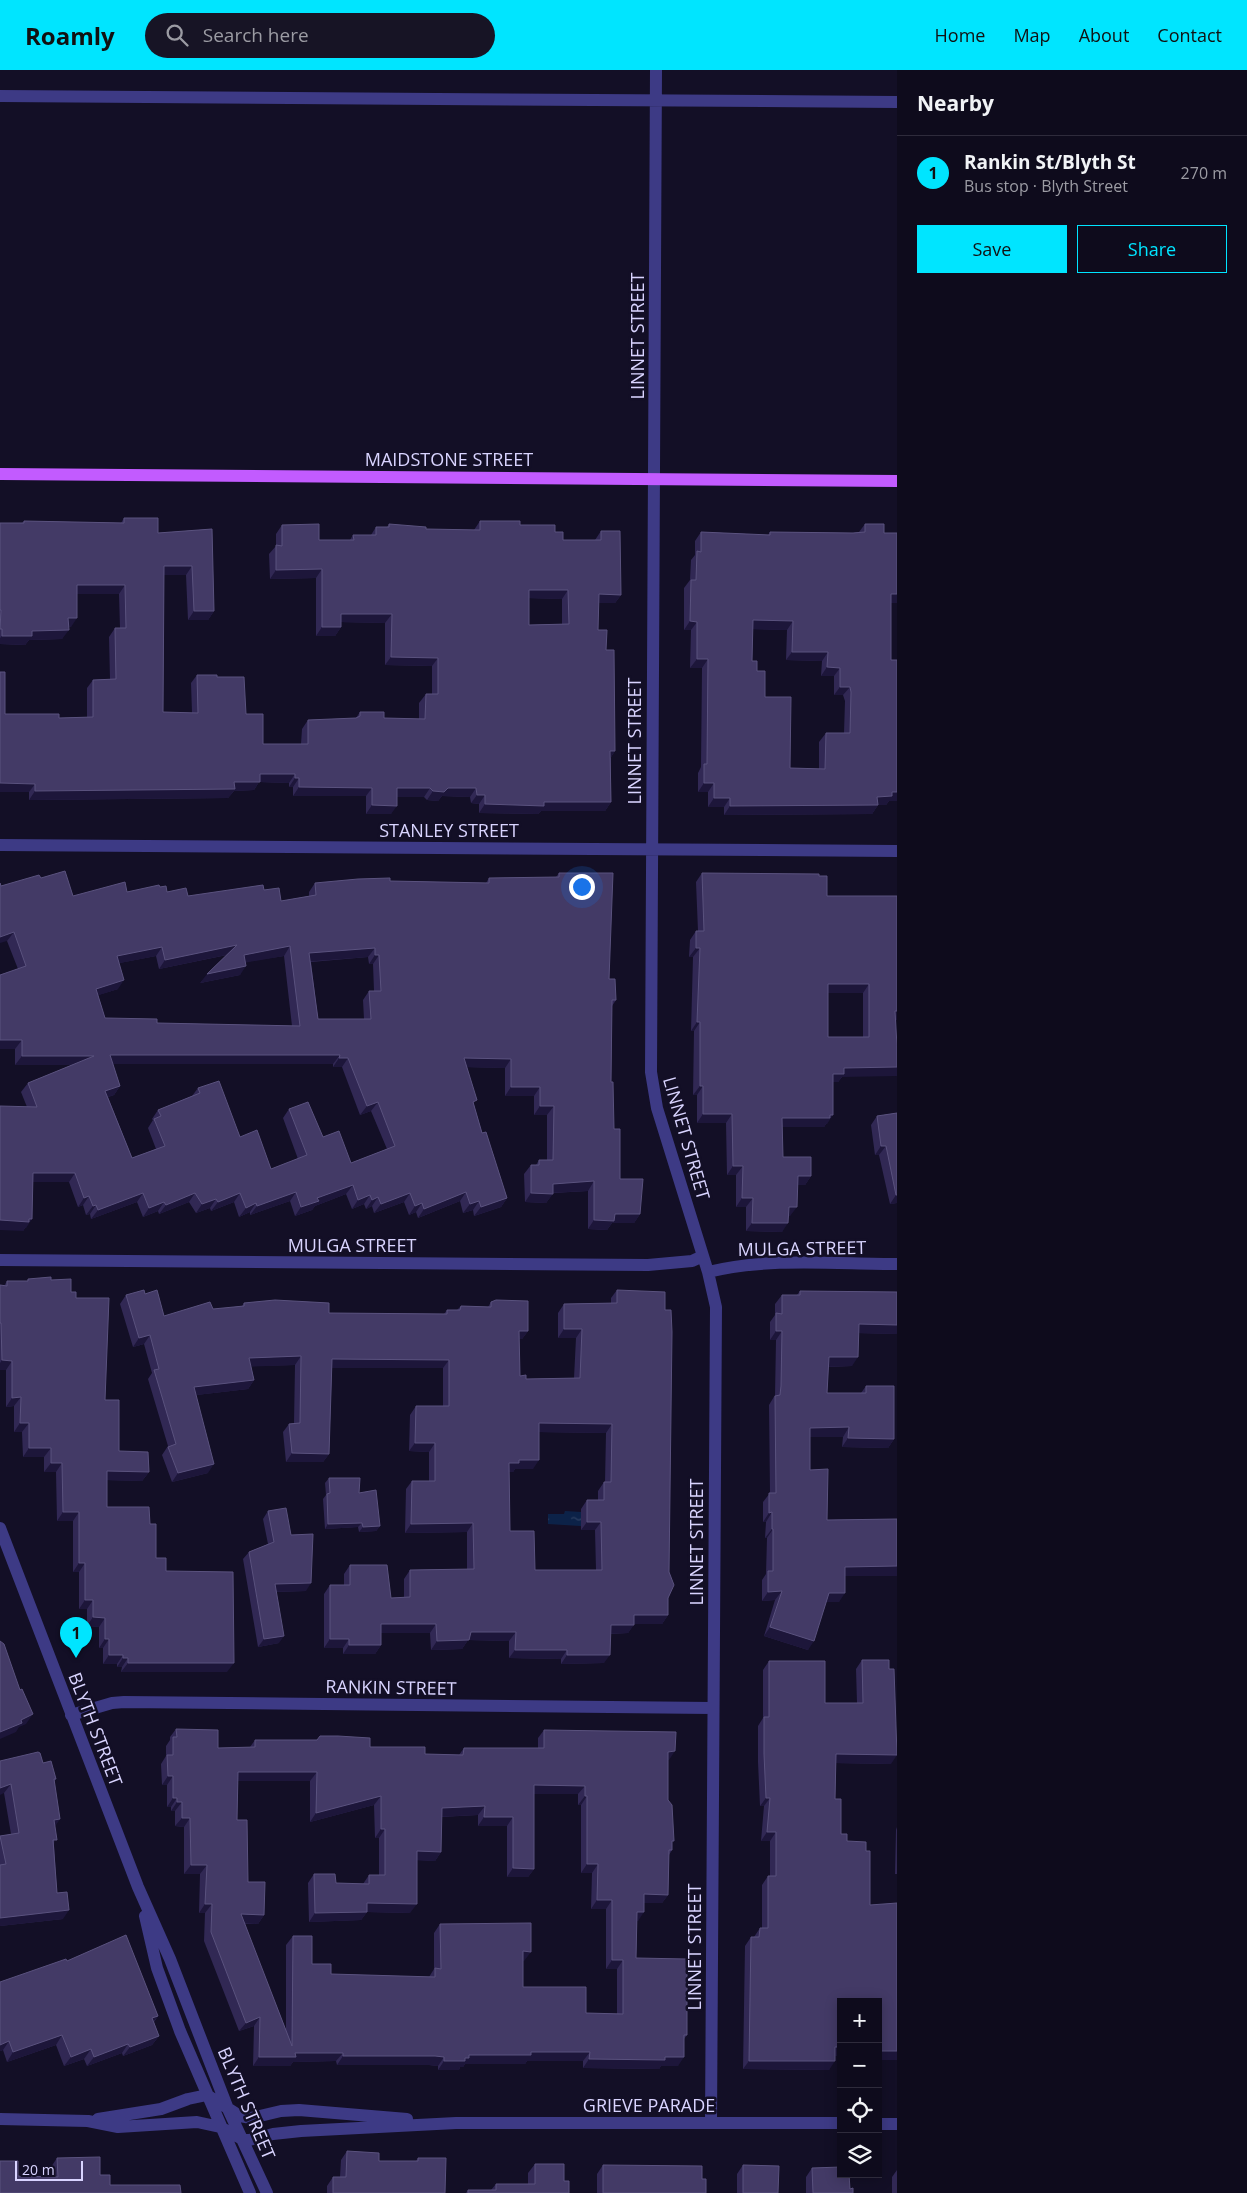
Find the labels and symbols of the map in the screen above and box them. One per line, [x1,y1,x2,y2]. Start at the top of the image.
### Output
street label: LINNET STREET [625,272,649,399]
street label: MAIDSTONE STREET [365,447,533,471]
street label: LINNET STREET [622,677,646,804]
street label: STANLEY STREET [379,818,519,842]
your location [569,874,595,900]
street label: LINNET STREET [658,1074,716,1202]
street label: MULGA STREET [288,1233,416,1257]
street label: MULGA STREET [737,1235,867,1261]
street label: LINNET STREET [684,1478,708,1605]
pin: 1 [60,1617,92,1658]
street label: BLYTH STREET [63,1669,129,1789]
street label: RANKIN STREET [325,1674,457,1700]
street label: LINNET STREET [682,1883,706,2010]
street label: BLYTH STREET [213,2043,281,2163]
street label: GRIEVE PARADE [583,2093,715,2117]
scale bar [15,2158,82,2181]

